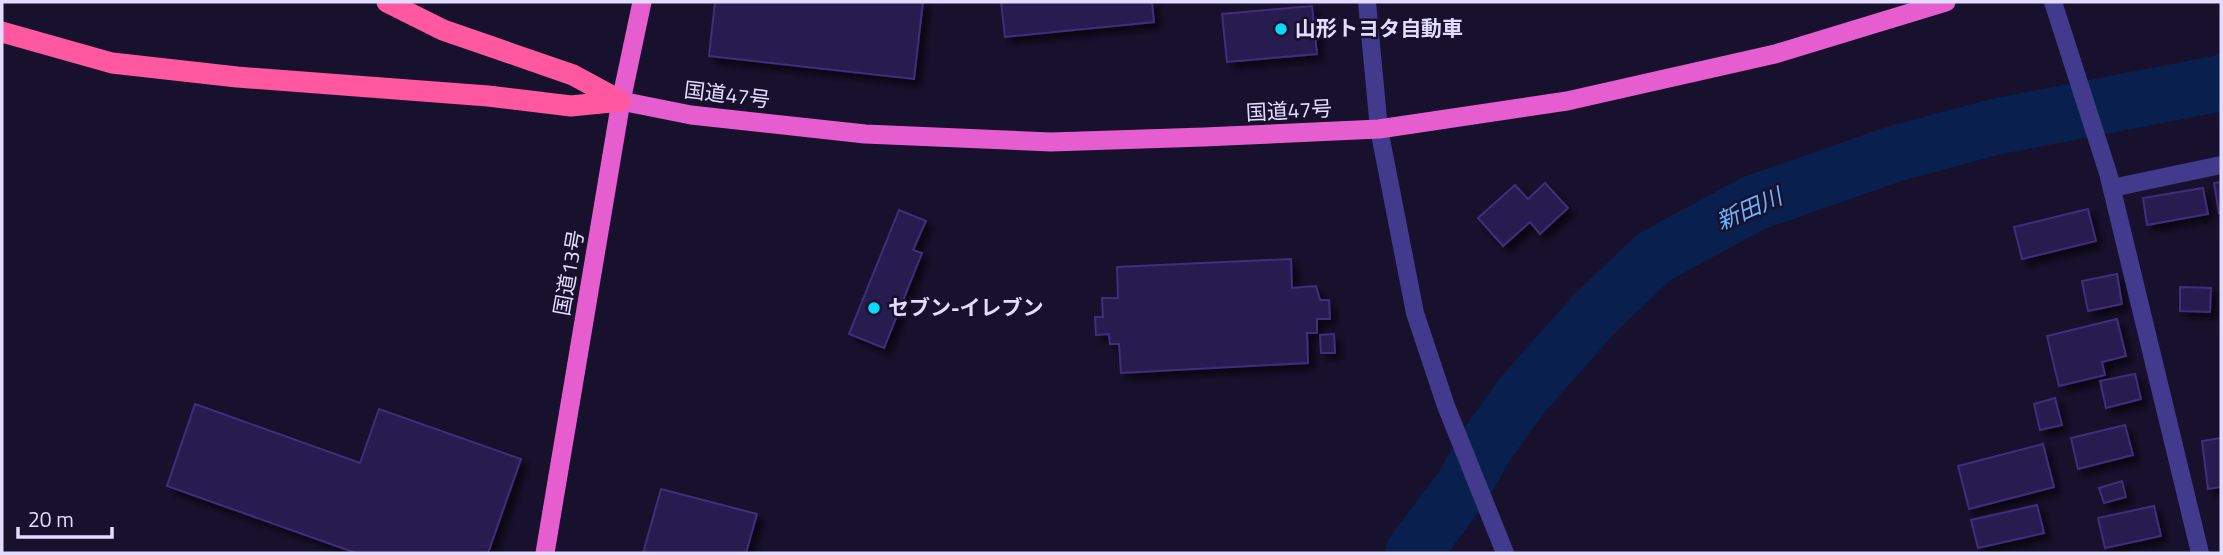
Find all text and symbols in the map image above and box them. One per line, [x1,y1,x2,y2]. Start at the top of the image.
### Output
place label: 山形トヨタ自動車 [1295,12,1463,44]
marker: 山形トヨタ自動車 [1273,21,1289,37]
street label: 国道47号 [682,73,772,115]
street label: 国道47号 [1245,92,1333,128]
water label: 新田川 [1710,177,1790,239]
street label: 国道13号 [545,227,591,318]
place label: セブン-イレブン [888,291,1044,323]
marker: セブン-イレブン [866,300,882,316]
scale bar [18,496,112,540]
text: 20 m [28,503,74,535]

